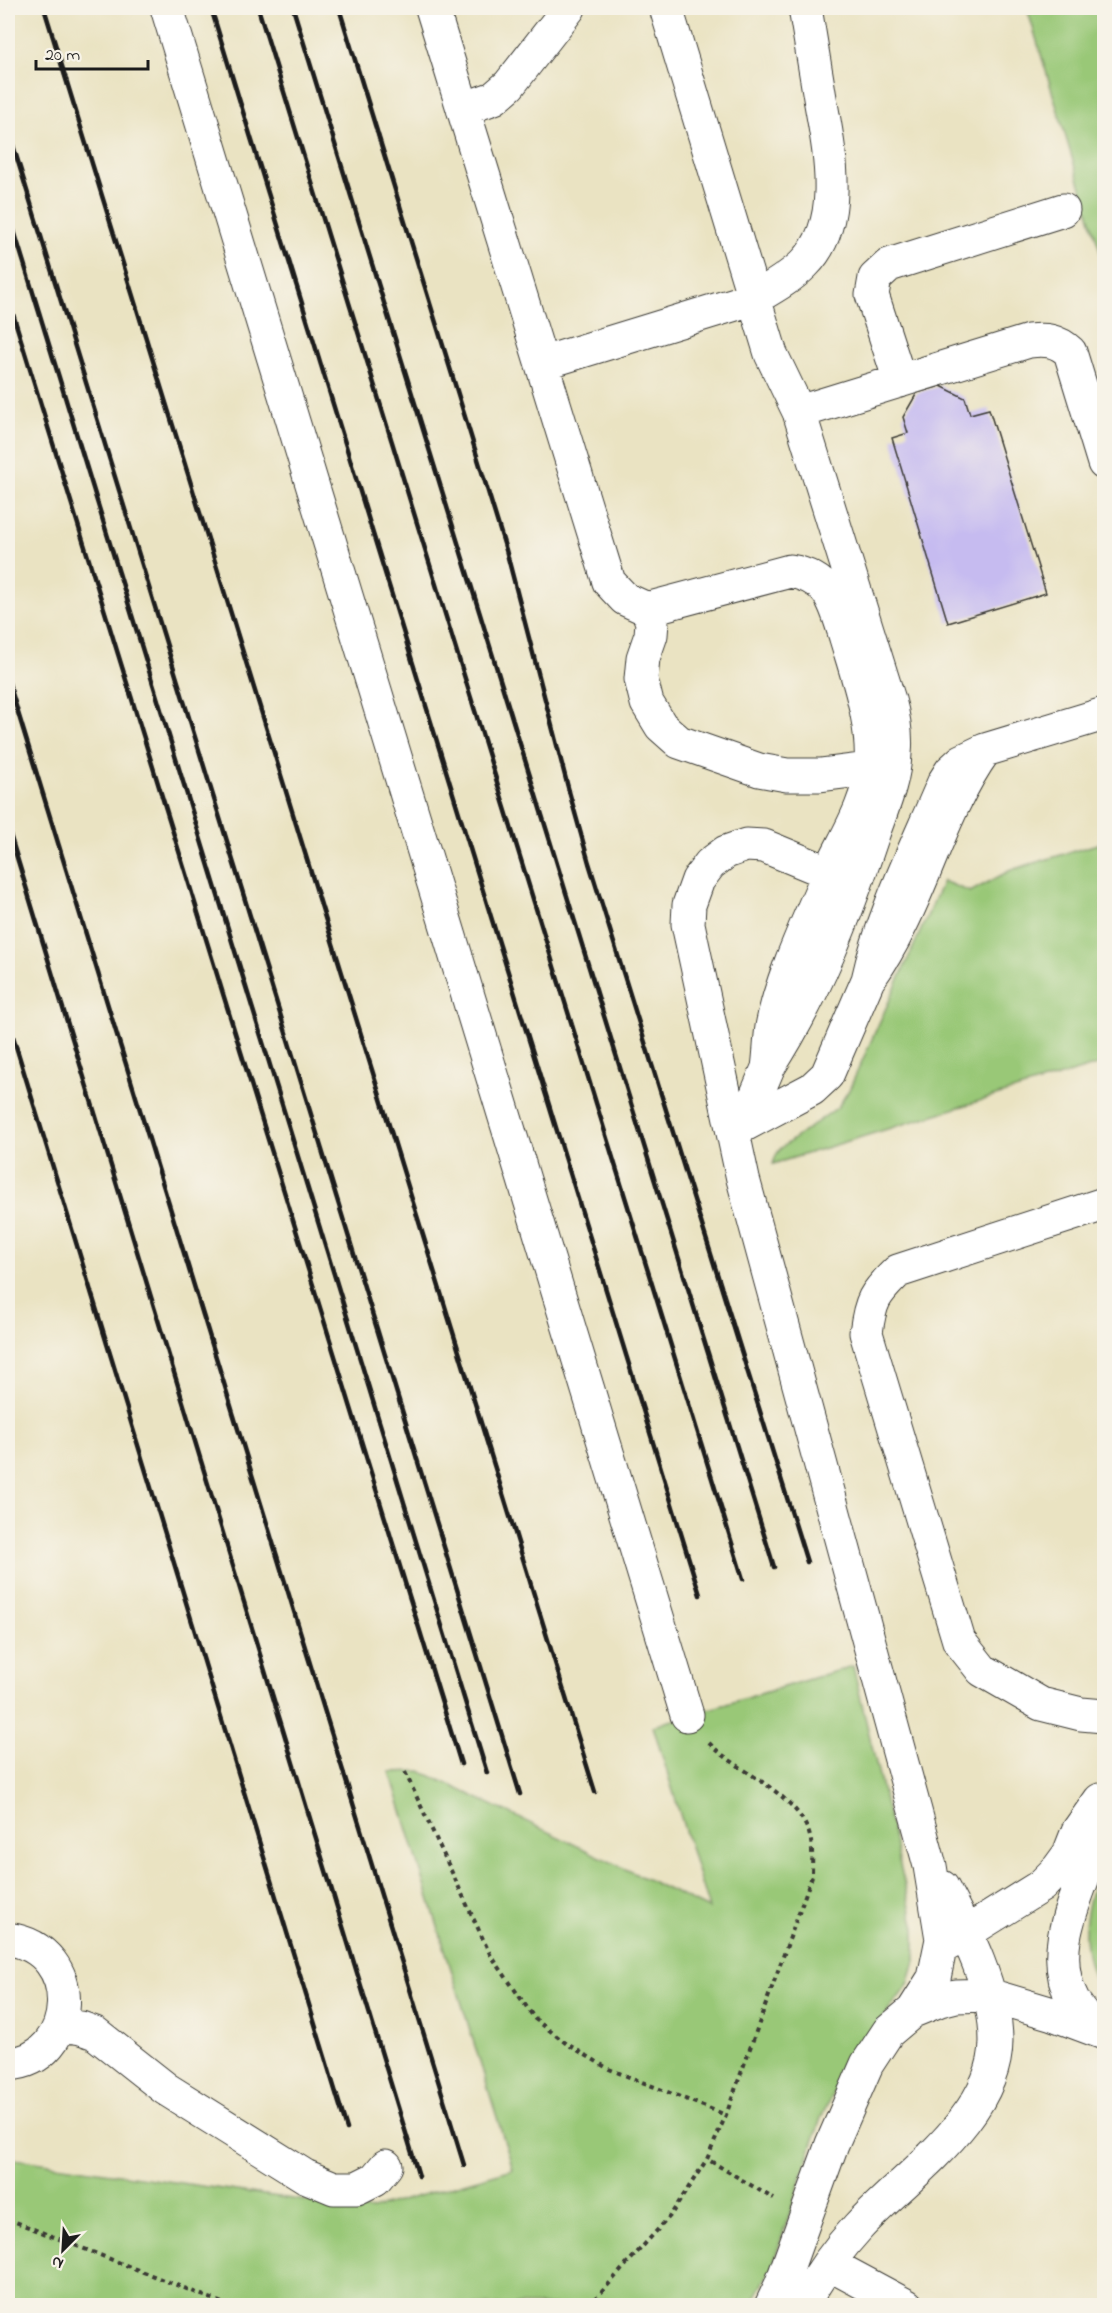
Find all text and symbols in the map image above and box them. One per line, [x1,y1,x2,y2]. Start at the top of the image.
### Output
scale bar [36,33,148,71]
text: 20 m [45,43,80,69]
north arrow [33,2220,93,2280]
text: N [48,2249,68,2275]

